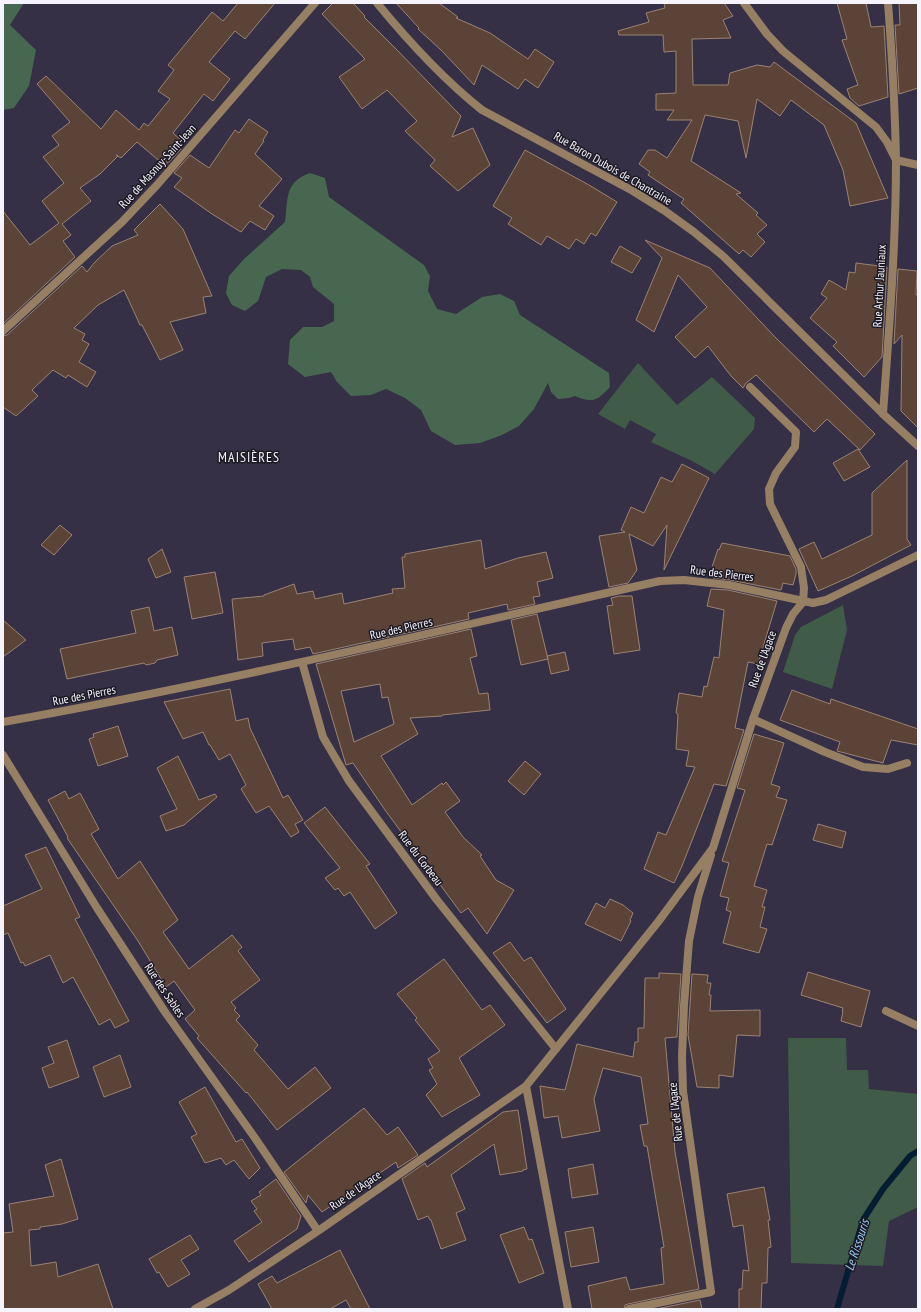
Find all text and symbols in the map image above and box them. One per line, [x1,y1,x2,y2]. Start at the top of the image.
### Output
street label: Rue de Masnuy-Saint-Jean [115,121,199,211]
street label: Rue Baron Dubois de Chantraine [551,128,675,208]
street label: Rue Arthur Jauniaux [869,244,889,328]
district label: MAISIÈRES [218,448,280,466]
street label: Rue des Pierres [689,562,755,584]
street label: Rue des Pierres [368,614,434,642]
street label: Rue de l'Agace [745,628,779,690]
street label: Rue des Pierres [51,682,117,708]
street label: Rue du Corbeau [395,827,447,889]
street label: Rue des Sables [141,960,189,1020]
street label: Rue de l'Agace [664,1082,686,1142]
street label: Rue de l'Agace [326,1167,384,1213]
water label: Le Rissouris [841,1216,874,1273]

